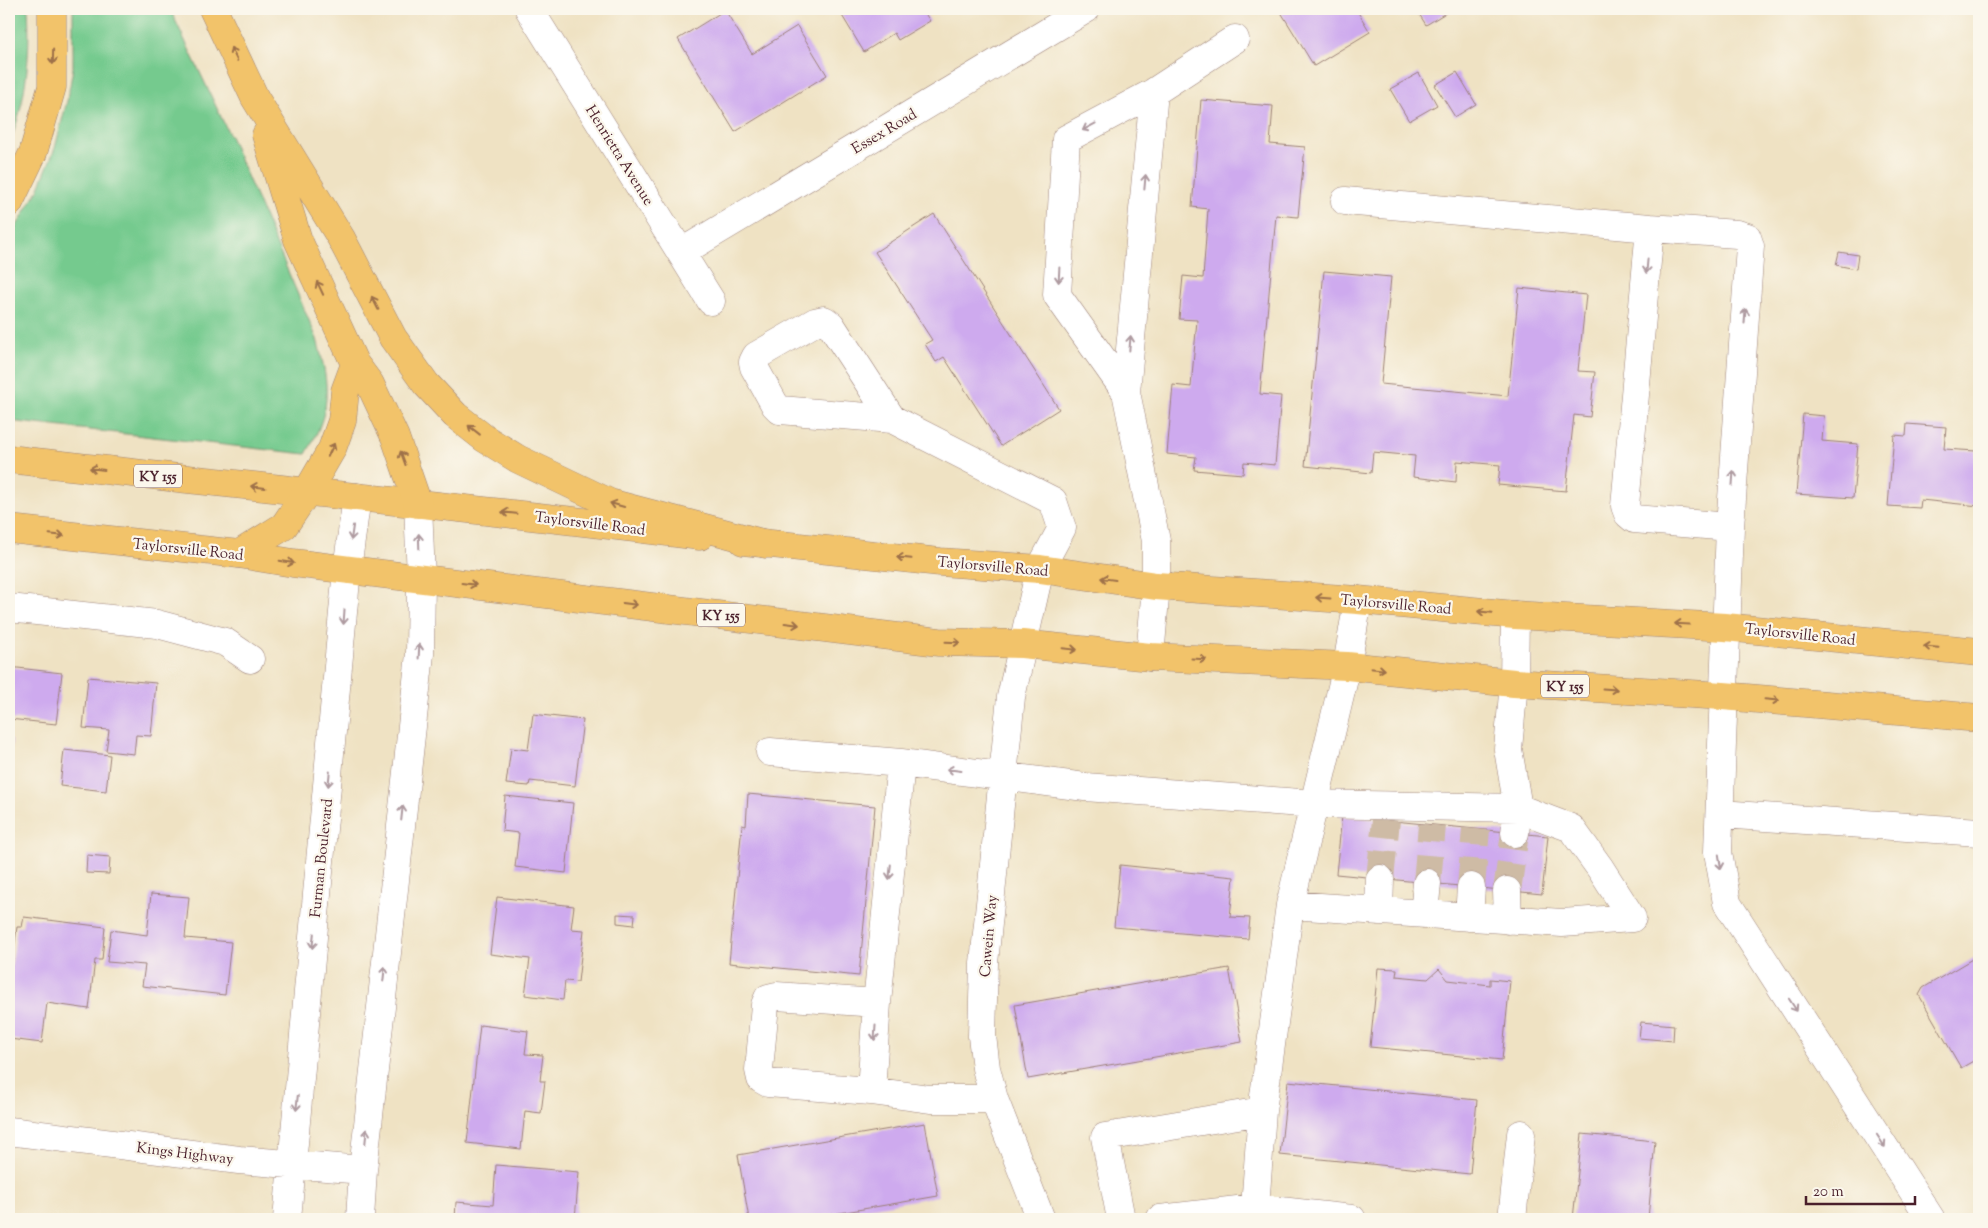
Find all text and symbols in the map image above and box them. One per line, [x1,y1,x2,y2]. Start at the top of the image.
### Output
one-way arrow [229,47,239,62]
one-way arrow [48,49,58,65]
street label: Henrietta Avenue [579,102,658,210]
street label: Essex Road [848,104,922,160]
one-way arrow [1082,122,1097,132]
one-way arrow [1141,174,1150,190]
one-way arrow [1642,257,1651,273]
one-way arrow [1054,267,1063,283]
one-way arrow [314,281,324,296]
one-way arrow [370,296,380,311]
one-way arrow [1740,308,1749,324]
one-way arrow [1125,336,1135,352]
one-way arrow [468,425,481,436]
one-way arrow [326,443,336,458]
one-way arrow [398,451,407,466]
one-way arrow [89,464,105,474]
road number: KY 155 [134,464,182,488]
one-way arrow [1729,470,1738,486]
one-way arrow [251,482,267,492]
one-way arrow [610,500,626,509]
street label: Taylorsville Road [533,507,647,542]
one-way arrow [501,508,517,518]
one-way arrow [347,525,357,541]
one-way arrow [49,530,65,540]
one-way arrow [415,533,424,549]
street label: Taylorsville Road [131,534,245,567]
street label: Taylorsville Road [937,552,1050,583]
one-way arrow [896,553,912,563]
one-way arrow [279,557,295,567]
one-way arrow [1100,574,1116,584]
one-way arrow [461,579,477,589]
street label: Taylorsville Road [1340,590,1453,621]
one-way arrow [1315,593,1331,602]
one-way arrow [622,599,638,609]
road number: KY 155 [697,604,745,626]
one-way arrow [1477,607,1493,617]
one-way arrow [339,609,348,625]
one-way arrow [783,619,799,629]
street label: Taylorsville Road [1743,619,1857,652]
one-way arrow [1674,620,1690,629]
one-way arrow [944,637,961,647]
one-way arrow [1923,642,1939,652]
one-way arrow [415,643,424,659]
one-way arrow [1062,644,1078,654]
one-way arrow [1190,654,1206,664]
one-way arrow [1370,665,1386,674]
road number: KY 155 [1541,674,1589,698]
one-way arrow [1602,684,1618,693]
one-way arrow [1764,696,1780,705]
one-way arrow [947,765,963,775]
one-way arrow [324,771,334,787]
street label: Furman Boulevard [306,797,339,919]
one-way arrow [397,805,407,821]
one-way arrow [1716,854,1726,870]
one-way arrow [885,863,895,879]
street label: Cawein Way [975,894,1004,978]
one-way arrow [308,933,318,949]
one-way arrow [379,967,389,983]
one-way arrow [1788,997,1798,1011]
one-way arrow [871,1025,880,1041]
one-way arrow [293,1094,302,1110]
one-way arrow [361,1128,371,1144]
one-way arrow [1876,1134,1886,1148]
street label: Kings Highway [135,1138,235,1171]
scale bar [1806,1173,1914,1205]
text: 20 m [1813,1182,1844,1203]

